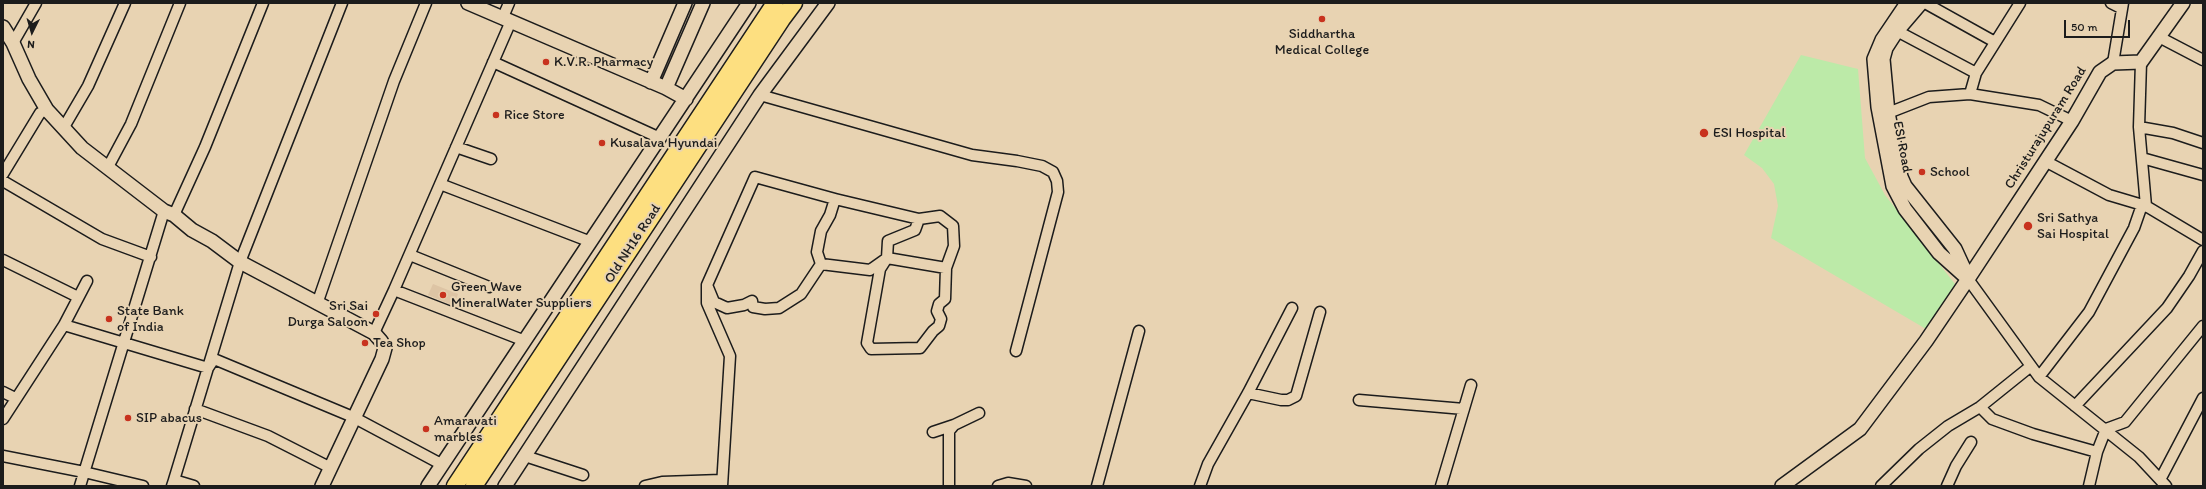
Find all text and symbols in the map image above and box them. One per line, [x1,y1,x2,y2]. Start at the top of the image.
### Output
north arrow [12,12,52,52]
scale bar [2066,12,2132,38]
marker: Siddhartha Medical College [1317,14,1327,24]
text: 50 m [2071,20,2097,34]
place label: Siddhartha Medical College [1275,26,1369,58]
text: N [27,38,35,51]
place label: K.V.R. Pharmacy [554,54,653,70]
marker: K.V.R. Pharmacy [541,57,551,67]
street label: Christurajupuram Road [2002,64,2090,192]
place label: Rice Store [504,107,565,123]
marker: Rice Store [491,110,501,120]
street label: ESI Road [1889,120,1915,174]
place label: ESI Hospital [1713,125,1785,141]
marker: ESI Hospital [1698,127,1710,139]
place label: Kusalava Hyundai [610,135,717,151]
marker: Kusalava Hyundai [597,138,607,148]
place label: School [1930,164,1970,180]
marker: School [1917,167,1927,177]
street label: Old NH16 Road [601,201,665,287]
place label: Sri Sathya Sai Hospital [2037,210,2109,242]
marker: Sri Sathya Sai Hospital [2022,220,2034,232]
place label: Green Wave MineralWater Suppliers [451,279,592,312]
marker: Green Wave MineralWater Suppliers [438,290,448,300]
place label: Sri Sai Durga Saloon [287,298,368,330]
place label: State Bank of India [117,303,184,336]
marker: Sri Sai Durga Saloon [371,309,381,319]
marker: State Bank of India [104,314,114,324]
place label: Tea Shop [373,335,426,351]
marker: Tea Shop [360,338,370,348]
place label: SIP abacus [136,410,202,426]
marker: SIP abacus [123,413,133,423]
place label: Amaravati marbles [434,413,497,446]
marker: Amaravati marbles [421,424,431,434]

